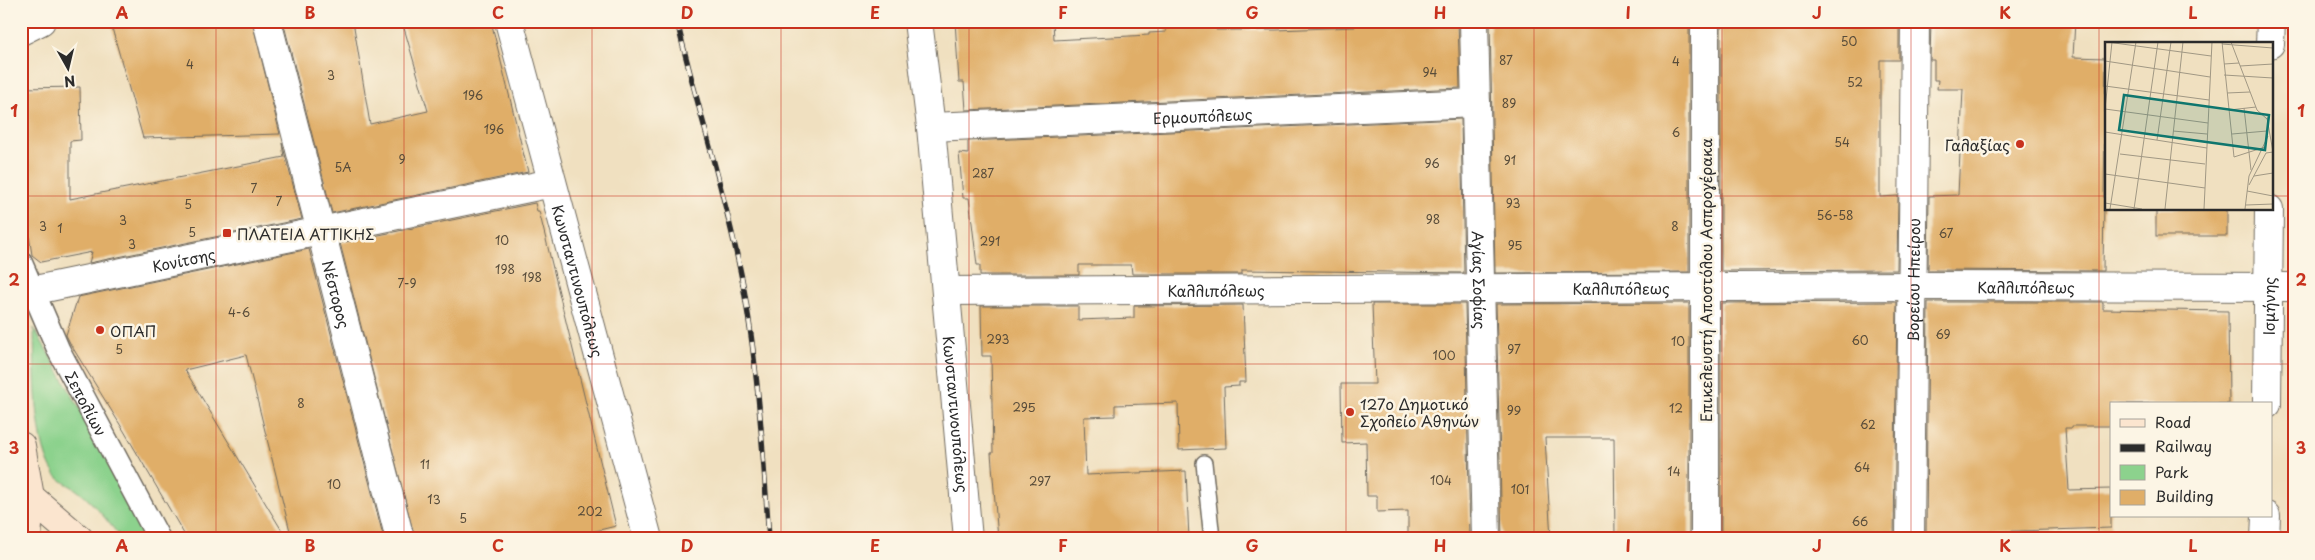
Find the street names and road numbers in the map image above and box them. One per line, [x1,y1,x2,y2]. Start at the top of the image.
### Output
street label: Ερμουπόλεως [1153,101,1253,129]
street label: Επικελευστή Αποστόλου Ασπρογέρακα [1694,138,1717,422]
street label: Κωνσταντινουπόλεως [547,202,610,360]
street label: Βορείου Ηπείρου [1900,218,1925,342]
street label: Αγίας Σοφίας [1467,231,1493,329]
street label: Κονίτσης [150,242,218,277]
street label: Νέστορος [317,258,357,331]
street label: Καλλιπόλεως [1977,275,2075,298]
street label: Καλλιπόλεως [1572,276,1670,299]
street label: Ισμήνης [2256,276,2280,335]
street label: Καλλιπόλεως [1167,278,1265,301]
street label: Κωνσταντινουπόλεως [938,335,975,494]
street label: Σεπολίων [60,367,113,440]

